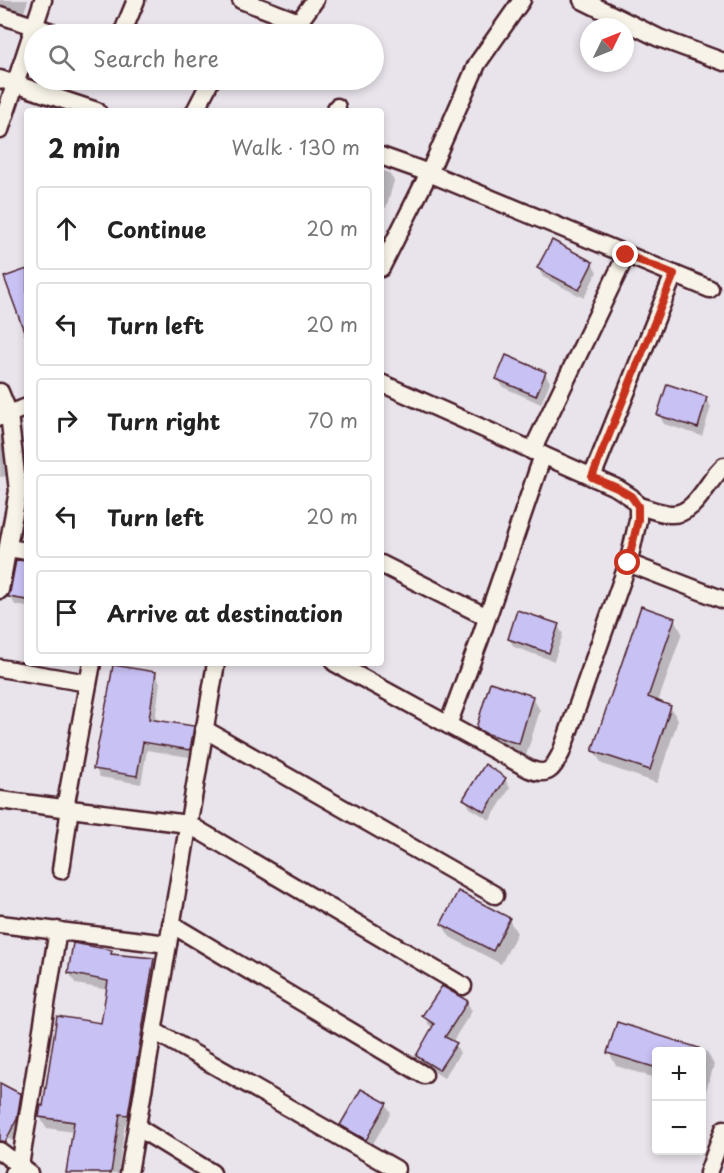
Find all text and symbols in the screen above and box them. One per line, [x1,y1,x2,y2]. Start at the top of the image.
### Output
north arrow [580,18,634,72]
search box [24,24,384,90]
icon: search [45,41,78,74]
text: Search here [93,41,219,74]
text: 2 min [48,128,121,167]
text: Walk · 130 m [232,132,360,162]
icon: ahead [50,212,83,245]
text: Continue [107,212,206,245]
text: 20 m [306,213,358,243]
route end [612,241,638,267]
icon: left [50,308,83,341]
text: Turn left [107,308,204,341]
text: 20 m [306,309,358,339]
icon: right [50,404,83,437]
text: Turn right [107,404,220,437]
text: 70 m [308,405,358,435]
icon: left [50,500,83,533]
text: Turn left [107,500,204,533]
text: 20 m [306,501,358,531]
route start [614,549,640,575]
icon: arrive [50,596,83,629]
text: Arrive at destination [107,596,343,629]
map controls [652,1047,706,1155]
button: + [652,1047,706,1101]
button: − [652,1101,706,1155]

